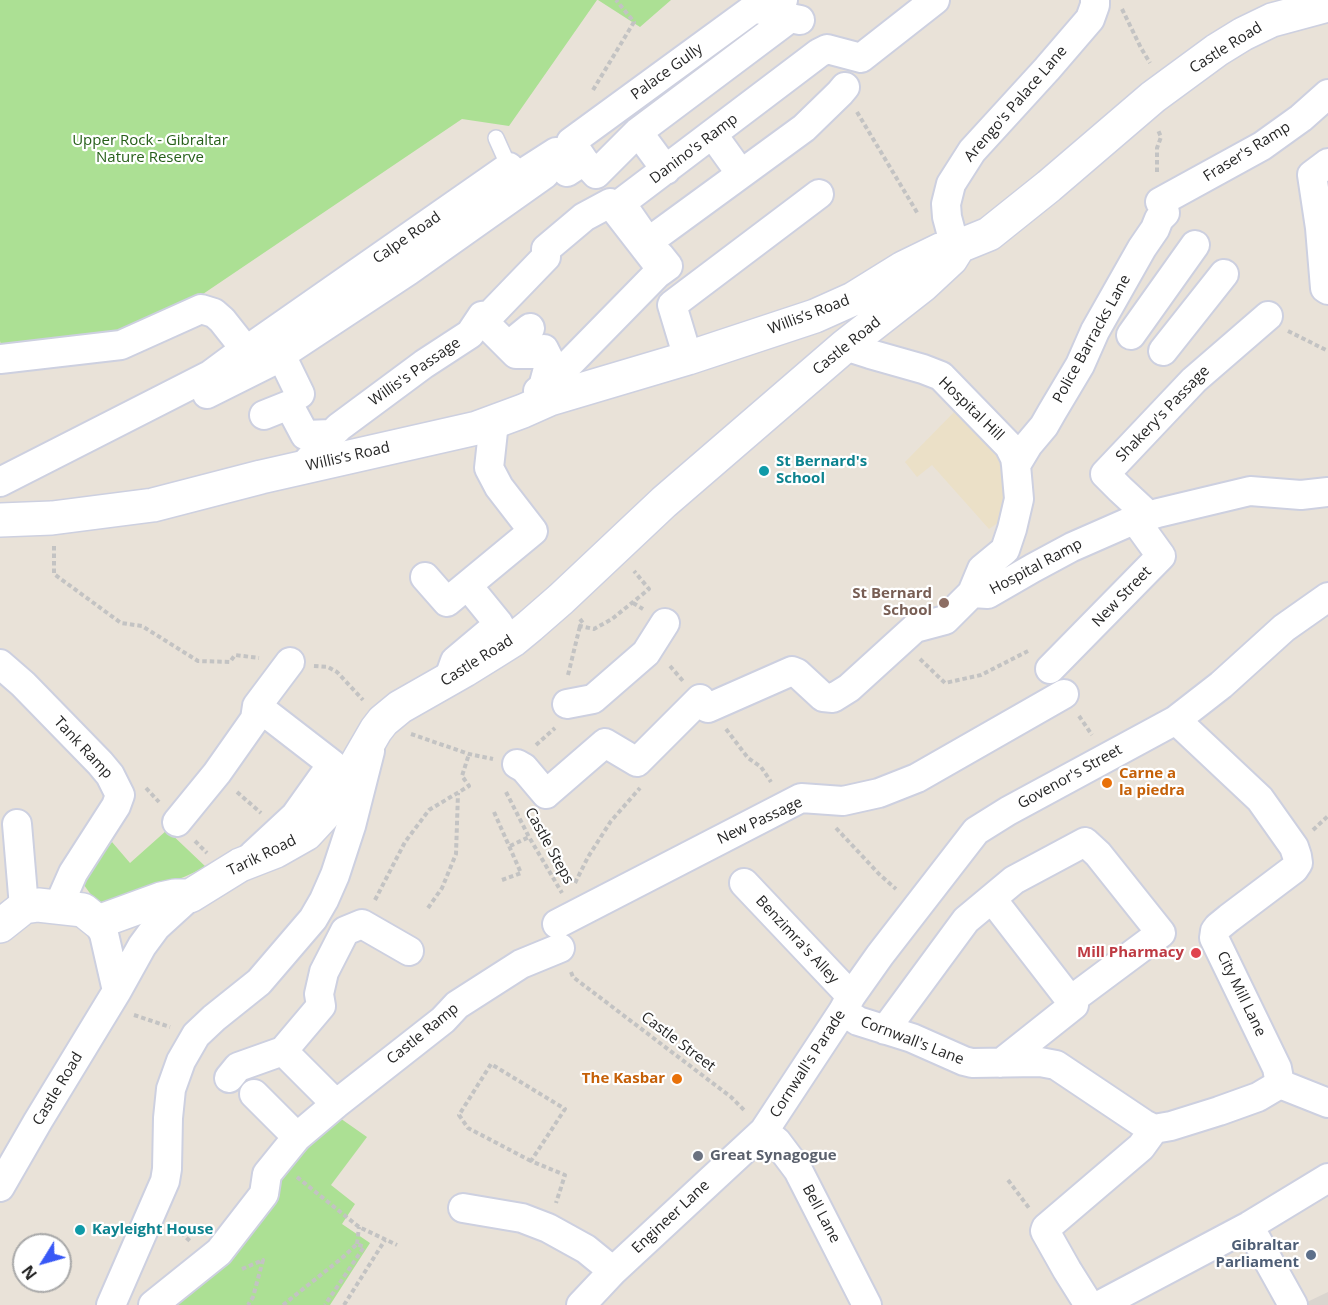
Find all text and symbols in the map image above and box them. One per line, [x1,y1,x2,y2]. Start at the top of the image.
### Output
street label: Castle Road [1186,19,1266,77]
street label: Palace Gully [628,40,706,104]
street label: Arengo's Palace Lane [961,42,1071,166]
street label: Danino's Ramp [646,110,742,188]
street label: Fraser's Ramp [1200,118,1294,186]
park label: Upper Rock - Gibraltar Nature Reserve [72,132,228,167]
street label: Calpe Road [370,208,444,268]
street label: Police Barracks Lane [1049,272,1135,406]
street label: Willis’s Road [766,291,852,339]
street label: Castle Road [809,313,885,379]
street label: Willis's Passage [366,334,464,410]
street label: Shakery's Passage [1113,362,1213,466]
street label: Hospital Hill [935,373,1007,445]
street label: Willis’s Road [304,439,392,475]
place label: St Bernard's School [776,453,867,488]
marker: St Bernard's School [757,464,771,478]
street label: Hospital Ramp [987,535,1085,599]
street label: New Street [1089,563,1155,631]
place label: St Bernard School [852,585,932,620]
marker: St Bernard School [937,596,951,610]
street label: Castle Road [437,632,517,690]
street label: Tank Ramp [50,713,116,783]
street label: Govenor's Street [1015,741,1125,813]
place label: Carne a la piedra [1119,765,1185,800]
marker: Carne a la piedra [1100,776,1114,790]
street label: New Passage [715,793,805,849]
street label: Castle Steps [521,805,577,887]
street label: Tarik Road [225,832,299,880]
street label: Benzimra's Alley [752,892,842,988]
place label: Mill Pharmacy [1077,944,1184,962]
marker: Mill Pharmacy [1189,946,1203,960]
street label: City Mill Lane [1213,948,1269,1040]
street label: Castle Ramp [384,1000,462,1068]
street label: Cornwall's Parade [766,1007,850,1121]
street label: Castle Street [637,1008,719,1076]
street label: Cornwall's Lane [858,1013,966,1069]
street label: Castle Road [29,1049,87,1129]
place label: The Kasbar [582,1070,665,1088]
marker: The Kasbar [670,1072,684,1086]
place label: Great Synagogue [710,1147,837,1165]
marker: Great Synagogue [691,1149,705,1163]
street label: Engineer Lane [629,1177,713,1257]
street label: Bell Lane [798,1182,844,1246]
place label: Kayleight House [92,1221,213,1239]
marker: Kayleight House [73,1223,87,1237]
north arrow [12,1233,72,1293]
place label: Gibraltar Parliament [1216,1237,1299,1272]
marker: Gibraltar Parliament [1304,1248,1318,1262]
text: N [17,1261,42,1284]

